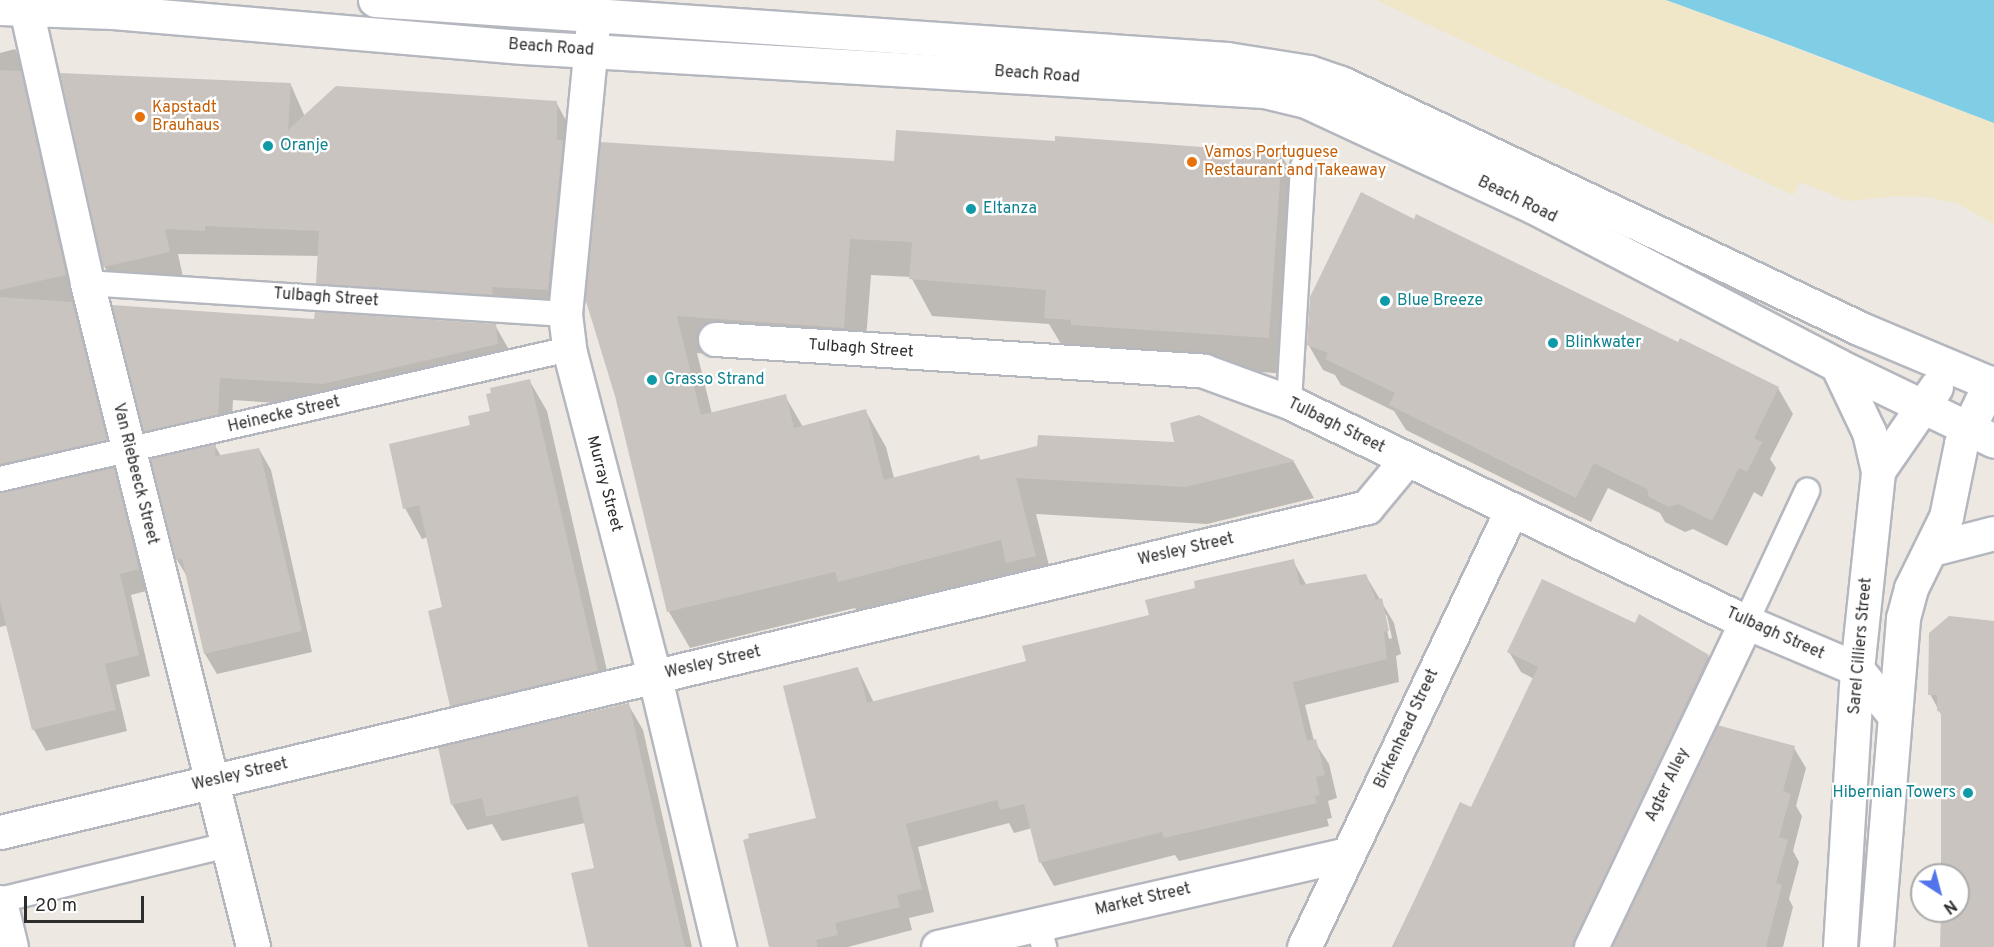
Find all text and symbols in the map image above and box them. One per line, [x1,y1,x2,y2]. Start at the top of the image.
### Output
street label: Beach Road [508,35,594,61]
street label: Beach Road [994,62,1080,88]
place label: Kapstadt Brauhaus [152,98,220,136]
marker: Kapstadt Brauhaus [133,110,147,124]
place label: Oranje [280,136,328,156]
marker: Oranje [261,139,275,153]
place label: Vamos Portuguese Restaurant and Takeaway [1204,143,1387,181]
marker: Vamos Portuguese Restaurant and Takeaway [1185,155,1199,169]
street label: Beach Road [1474,173,1560,227]
place label: Eltanza [983,199,1037,219]
marker: Eltanza [964,202,978,216]
street label: Tulbagh Street [273,285,379,311]
place label: Blue Breeze [1397,291,1483,311]
marker: Blue Breeze [1378,294,1392,308]
place label: Blinkwater [1565,333,1641,353]
street label: Tulbagh Street [808,336,914,362]
marker: Blinkwater [1546,336,1560,350]
place label: Grasso Strand [664,370,764,390]
marker: Grasso Strand [645,373,659,387]
street label: Heinecke Street [226,393,342,437]
street label: Tulbagh Street [1284,394,1388,458]
street label: Van Riebeeck Street [108,401,162,547]
street label: Murray Street [582,434,626,534]
street label: Wesley Street [1136,530,1236,570]
street label: Sarel Cilliers Street [1845,577,1877,715]
street label: Tulbagh Street [1723,604,1827,664]
street label: Wesley Street [663,643,763,683]
street label: Birkenhead Street [1371,666,1443,792]
street label: Agter Alley [1642,745,1694,825]
street label: Wesley Street [190,755,290,795]
place label: Hibernian Towers [1832,783,1956,803]
marker: Hibernian Towers [1961,786,1975,800]
north arrow [1910,863,1970,923]
street label: Market Street [1093,880,1193,920]
scale bar [27,884,147,922]
text: N [1939,894,1960,917]
text: 20 m [35,895,77,918]

